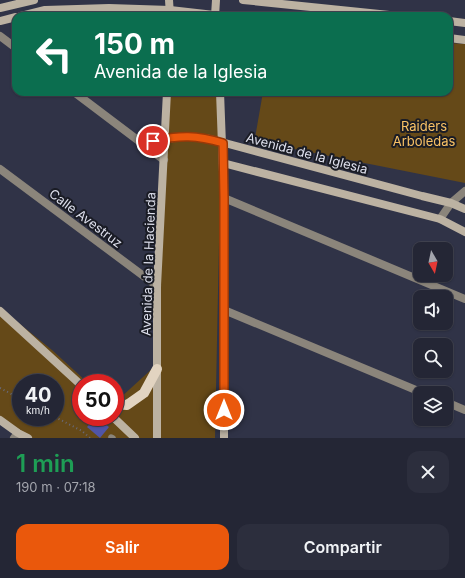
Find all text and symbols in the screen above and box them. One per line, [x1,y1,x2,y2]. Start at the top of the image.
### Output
text: 150 m [94,27,175,61]
icon: left [28,28,80,80]
text: Avenida de la Iglesia [94,61,267,82]
park label: Raiders Arboledas [393,118,455,149]
pin [136,124,170,158]
street label: Avenida de la Iglesia [244,129,370,177]
icon: arrive [142,130,164,152]
street label: Calle Avestruz [46,185,126,251]
street label: Avenida de la Hacienda [137,192,159,336]
north arrow [413,242,453,282]
map controls [413,242,453,426]
button: sound [413,290,453,330]
button: search [413,338,453,378]
speed limit sign: 50 [72,374,124,426]
text: 40 [24,383,52,407]
button: layers [413,386,453,426]
position arrow [203,389,245,431]
text: km/h [26,404,50,416]
text: 1 min [16,449,75,478]
button: close [407,451,449,493]
text: 190 m · 07:18 [16,479,96,495]
button: Salir [16,524,229,570]
button: Compartir [237,524,449,570]

